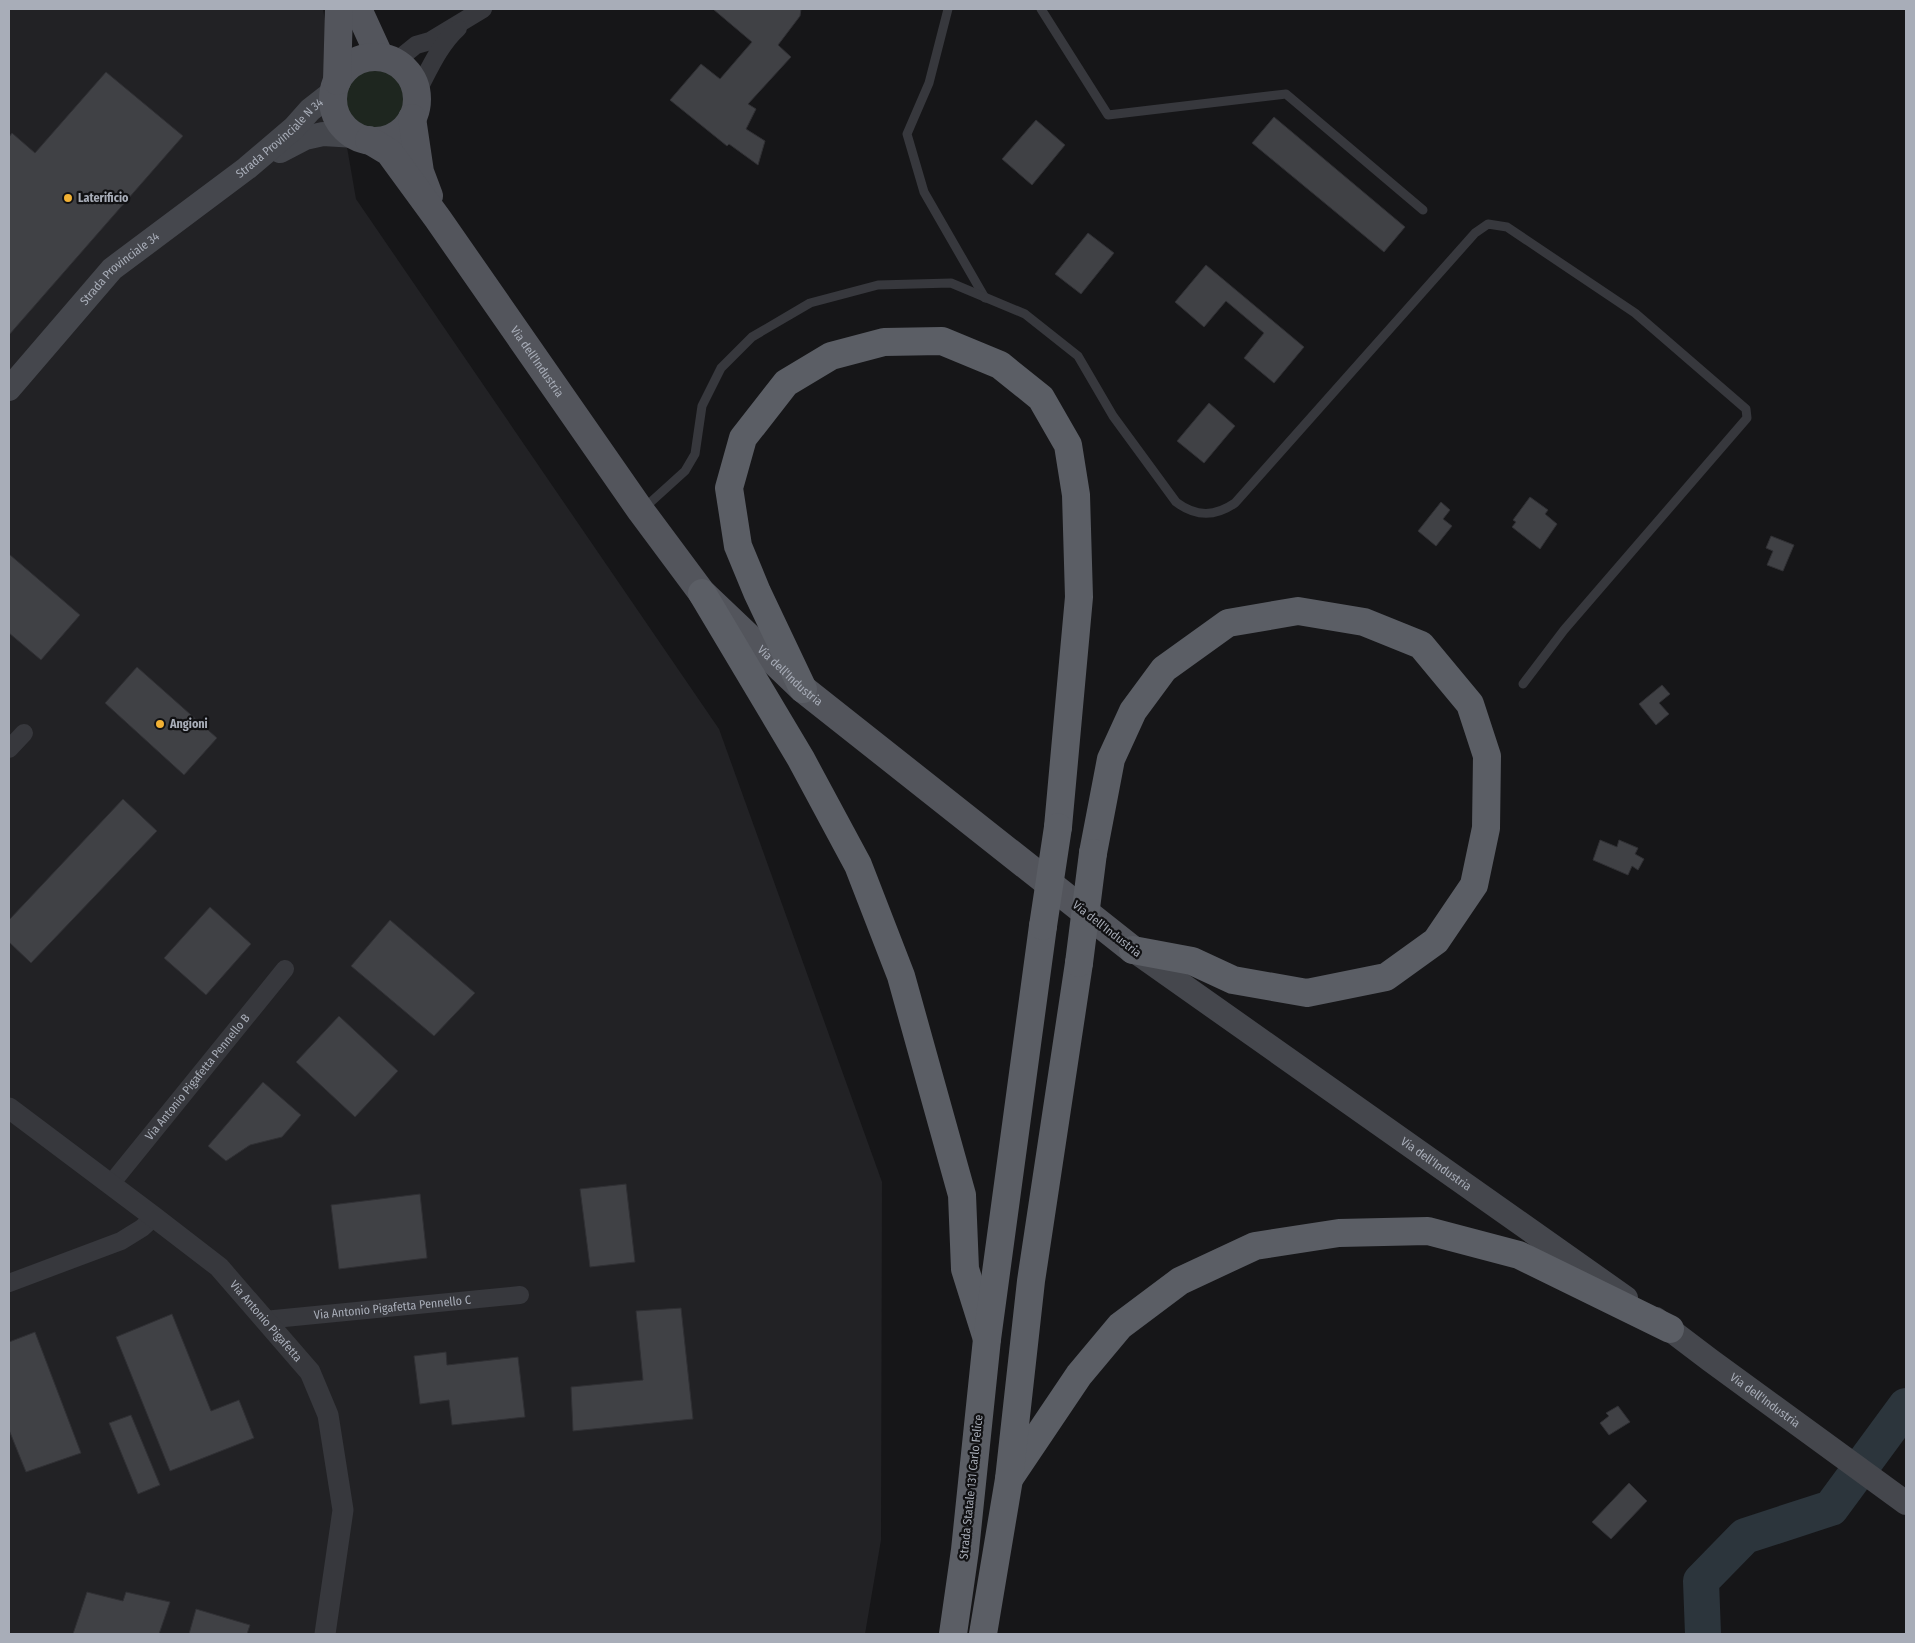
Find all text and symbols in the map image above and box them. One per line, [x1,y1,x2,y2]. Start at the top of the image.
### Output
street label: Strada Provinciale N 34 [233,95,326,181]
place label: Laterificio [78,191,129,205]
marker: Laterificio [62,192,74,204]
street label: Strada Provinciale 34 [77,229,162,308]
street label: Via dell'Industria [508,323,567,400]
street label: Via dell'Industria [755,643,826,709]
place label: Angioni [169,717,208,731]
marker: Angioni [154,718,166,730]
street label: Via dell'Industria [1070,898,1144,960]
street label: Via Antonio Pigafetta Pennello B [142,1011,253,1143]
street label: Via dell'Industria [1398,1134,1474,1194]
street label: Via Antonio Pigafetta [227,1278,305,1365]
street label: Via Antonio Pigafetta Pennello C [313,1293,472,1322]
street label: Via dell'Industria [1727,1370,1803,1430]
street label: Strada Statale 131 Carlo Felice [956,1414,986,1560]

